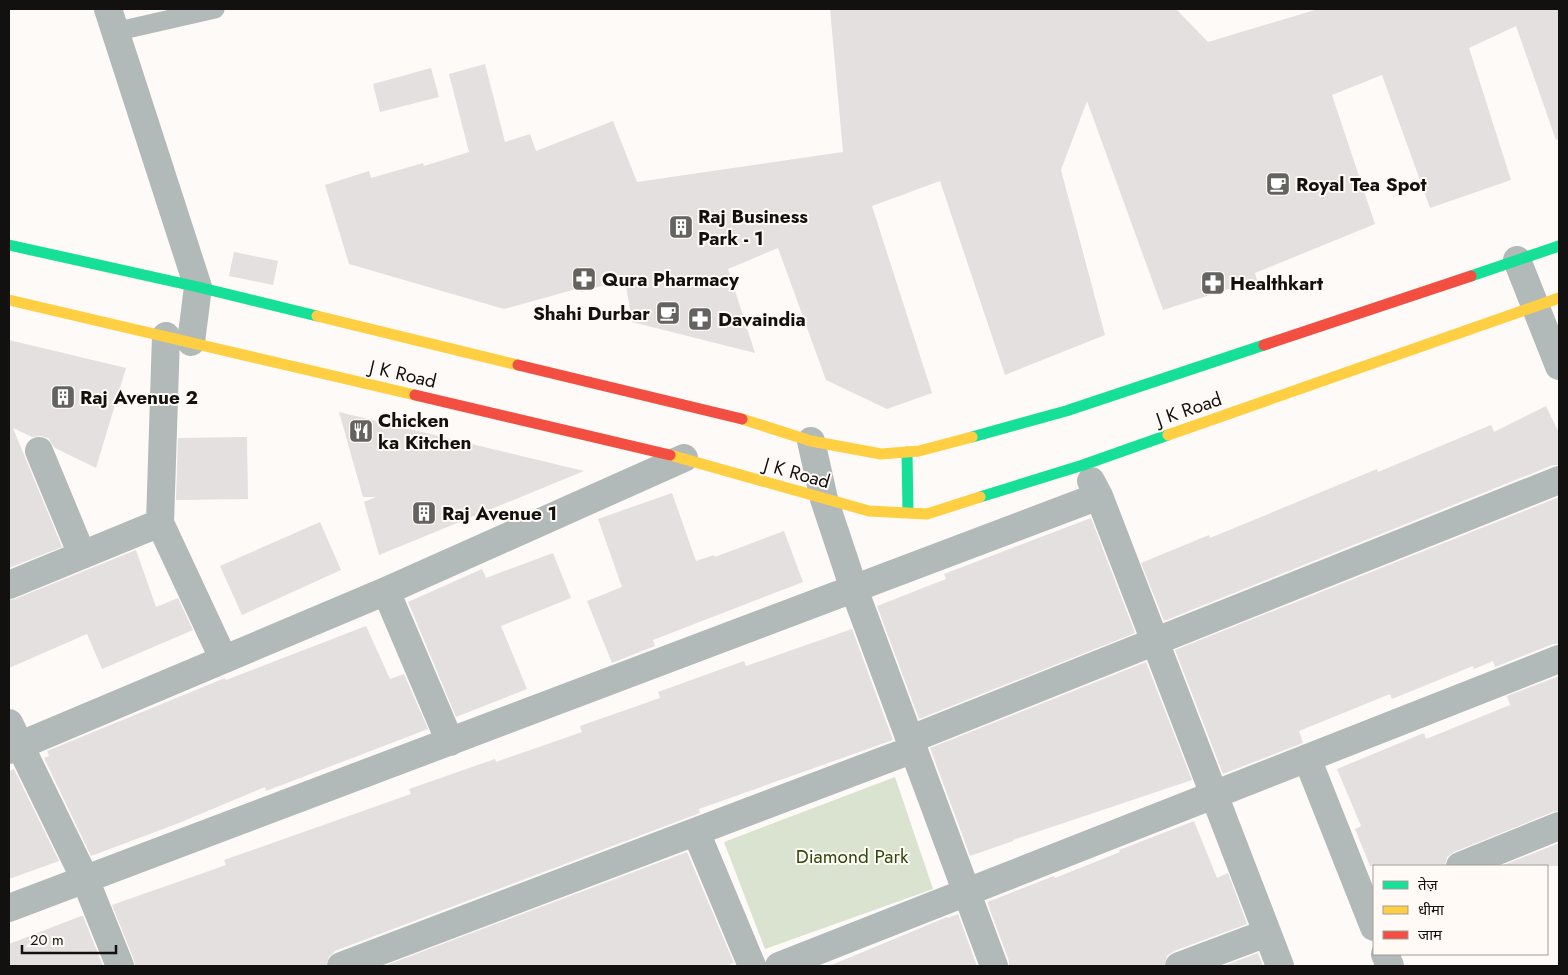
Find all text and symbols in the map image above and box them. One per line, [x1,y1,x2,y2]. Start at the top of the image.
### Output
cafe icon: Royal Tea Spot [1265,171,1291,197]
place label: Royal Tea Spot [1296,171,1427,198]
place label: Raj Business Park - 1 [698,203,808,252]
building icon: Raj Business Park - 1 [668,214,694,240]
pharmacy icon: Qura Pharmacy [571,266,597,292]
place label: Qura Pharmacy [602,266,740,293]
pharmacy icon: Healthkart [1200,270,1226,296]
place label: Healthkart [1230,270,1323,297]
place label: Shahi Durbar [533,300,650,327]
cafe icon: Shahi Durbar [655,300,681,326]
pharmacy icon: Davaindia [687,306,713,332]
place label: Davaindia [718,306,806,333]
street label: J K Road [364,353,439,395]
building icon: Raj Avenue 2 [50,384,76,410]
place label: Raj Avenue 2 [80,384,198,411]
street label: J K Road [1150,385,1225,434]
place label: Chicken ka Kitchen [378,407,471,456]
restaurant icon: Chicken ka Kitchen [348,418,374,444]
street label: J K Road [758,450,833,495]
building icon: Raj Avenue 1 [411,500,437,526]
place label: Raj Avenue 1 [442,500,557,527]
park label: Diamond Park [796,843,909,870]
legend [1373,865,1548,955]
text: तेज़ [1418,874,1439,896]
text: धीमा [1418,899,1445,921]
scale bar [22,922,116,954]
text: जाम [1418,924,1443,946]
text: 20 m [30,929,64,951]

